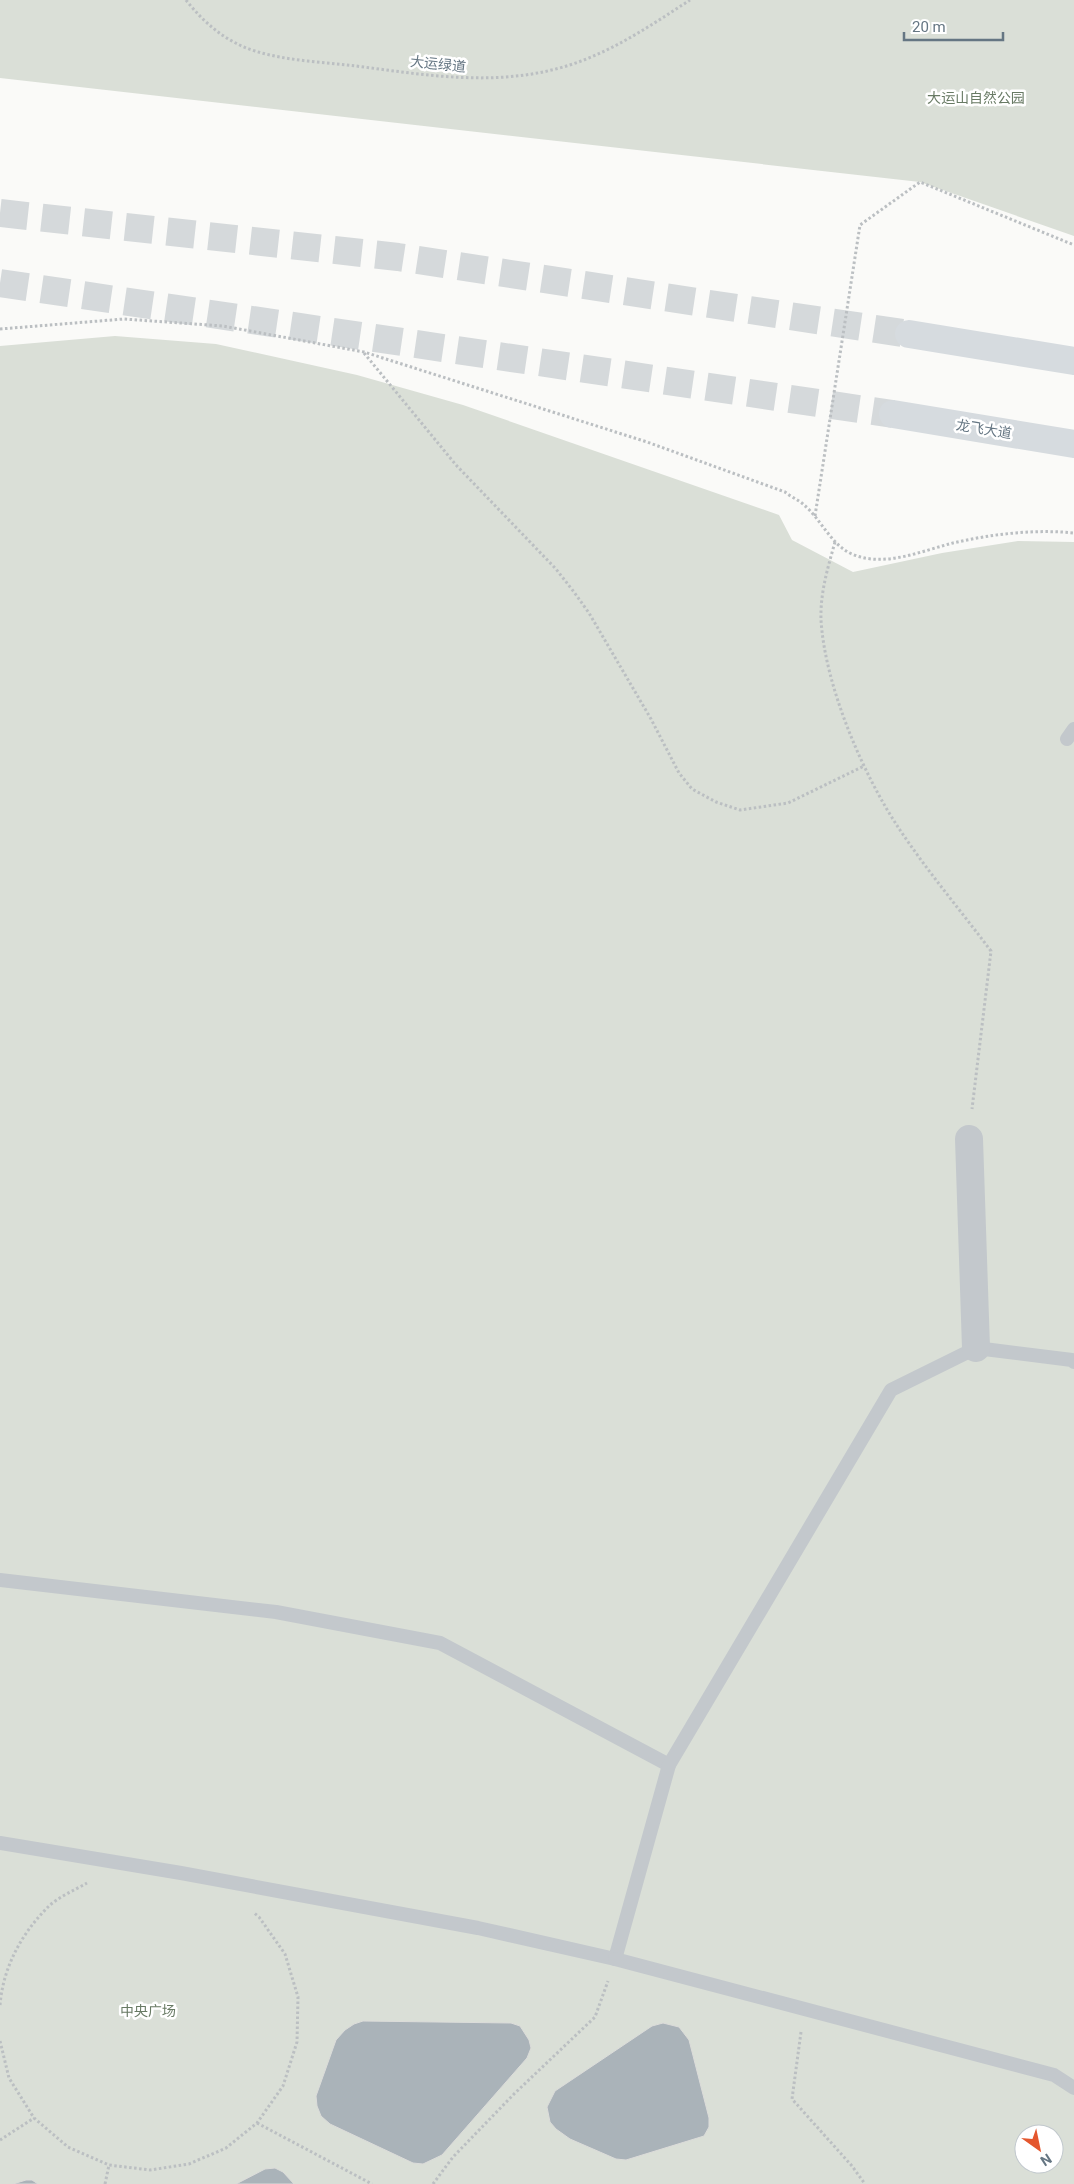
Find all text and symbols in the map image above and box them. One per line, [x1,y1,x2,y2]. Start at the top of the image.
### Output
scale bar [904,10,1003,42]
text: 20 m [912,18,946,36]
street label: 大运绿道 [409,53,467,75]
park label: 大运山自然公园 [927,90,1025,106]
street label: 龙飞大道 [955,417,1013,441]
park label: 中央广场 [120,2003,176,2019]
north arrow [1014,2124,1064,2174]
text: N [1038,2150,1055,2169]

